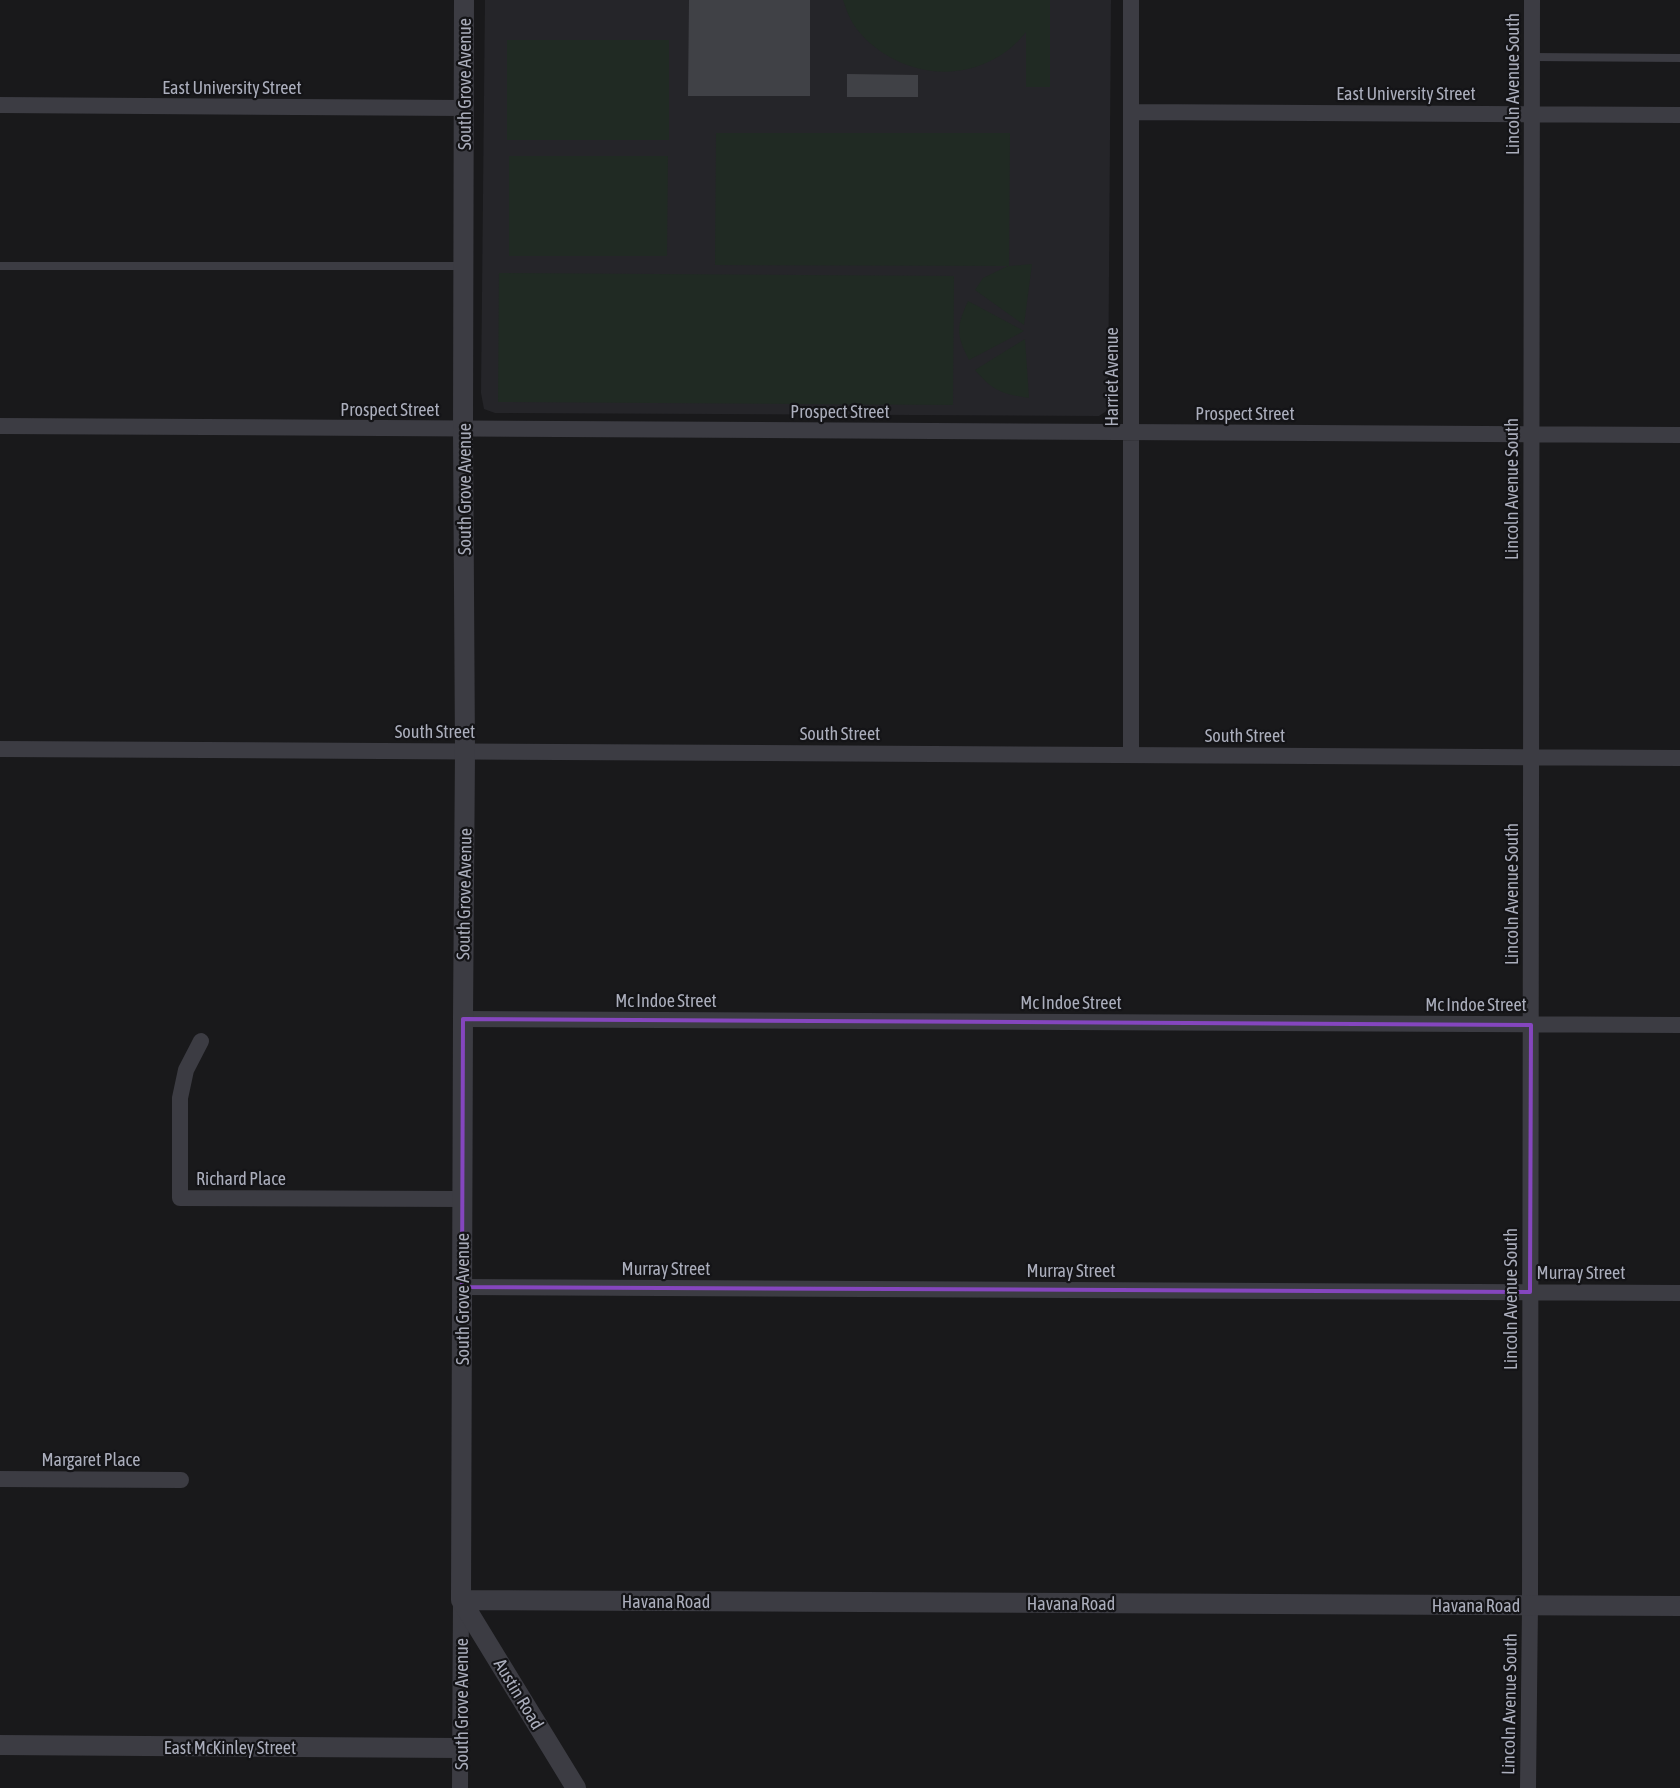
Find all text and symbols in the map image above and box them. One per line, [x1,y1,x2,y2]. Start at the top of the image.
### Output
street label: Lincoln Avenue South [1502,13,1523,155]
street label: South Grove Avenue [454,18,475,150]
street label: East University Street [162,77,302,98]
street label: East University Street [1336,83,1476,104]
street label: Harriet Avenue [1101,327,1122,427]
street label: Prospect Street [340,399,440,420]
street label: Prospect Street [790,401,890,422]
street label: Prospect Street [1195,403,1295,424]
street label: Lincoln Avenue South [1501,418,1522,560]
street label: South Grove Avenue [454,423,475,555]
street label: South Street [395,721,475,742]
street label: South Street [800,723,880,744]
street label: South Street [1205,725,1285,746]
street label: Lincoln Avenue South [1501,823,1522,965]
street label: South Grove Avenue [452,828,476,960]
street label: Mc Indoe Street [615,990,717,1011]
street label: Mc Indoe Street [1020,992,1122,1013]
street label: Mc Indoe Street [1425,994,1527,1015]
street label: Richard Place [196,1168,286,1189]
street label: Lincoln Avenue South [1500,1228,1521,1370]
street label: South Grove Avenue [452,1233,473,1365]
street label: Murray Street [622,1258,710,1279]
street label: Murray Street [1027,1260,1115,1281]
street label: Murray Street [1537,1262,1625,1283]
street label: Margaret Place [42,1449,140,1470]
street label: Havana Road [622,1591,710,1612]
street label: Havana Road [1027,1593,1115,1614]
street label: Havana Road [1432,1595,1520,1616]
street label: Lincoln Avenue South [1497,1633,1521,1775]
street label: South Grove Avenue [451,1638,472,1770]
street label: Austin Road [490,1655,548,1733]
street label: East McKinley Street [164,1737,296,1758]

